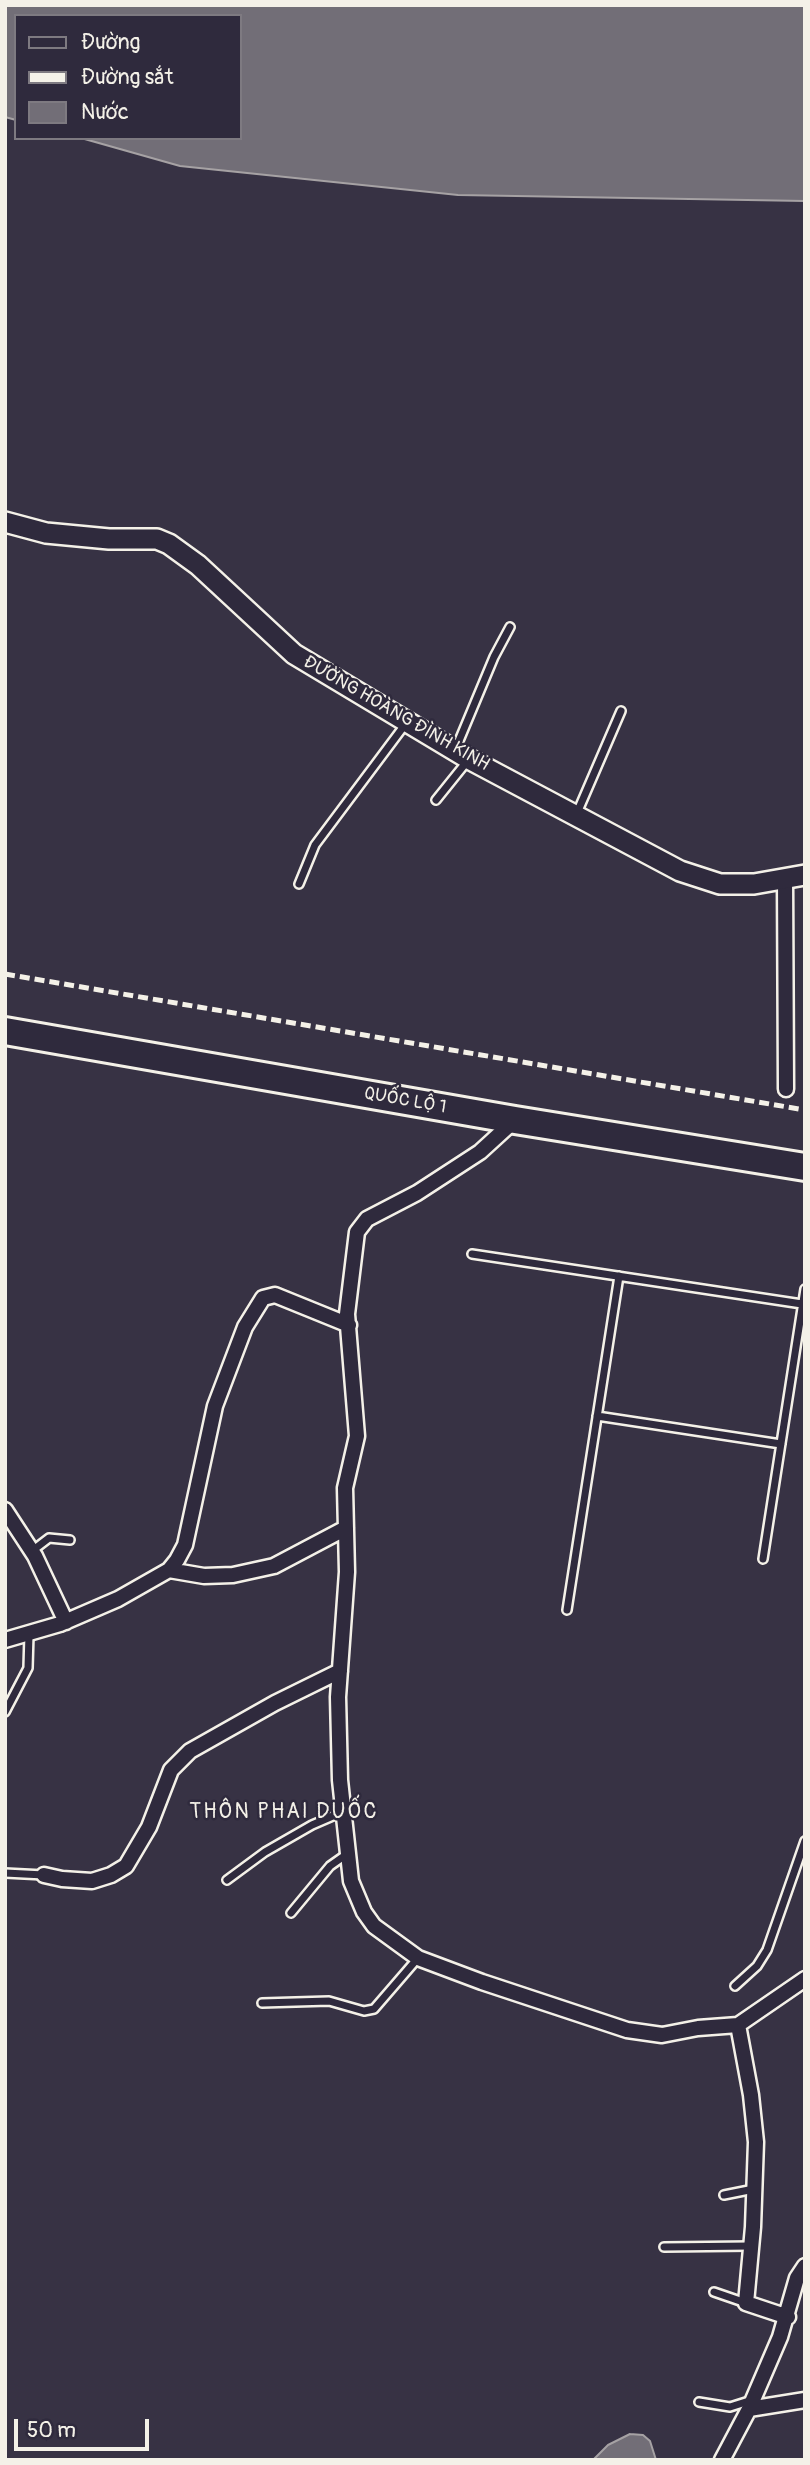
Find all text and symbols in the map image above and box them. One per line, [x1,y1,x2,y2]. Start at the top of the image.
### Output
legend [14,14,242,140]
text: Đường [81,29,140,56]
text: Đường sắt [81,64,174,91]
text: Nước [81,99,129,126]
street label: ĐƯỜNG HOÀNG ĐÌNH KINH [299,652,493,776]
street label: QUỐC LỘ 1 [362,1083,448,1119]
district label: THÔN PHAI DUỐC [191,1800,377,1826]
scale bar [18,2406,152,2450]
text: 50 m [27,2417,76,2444]

